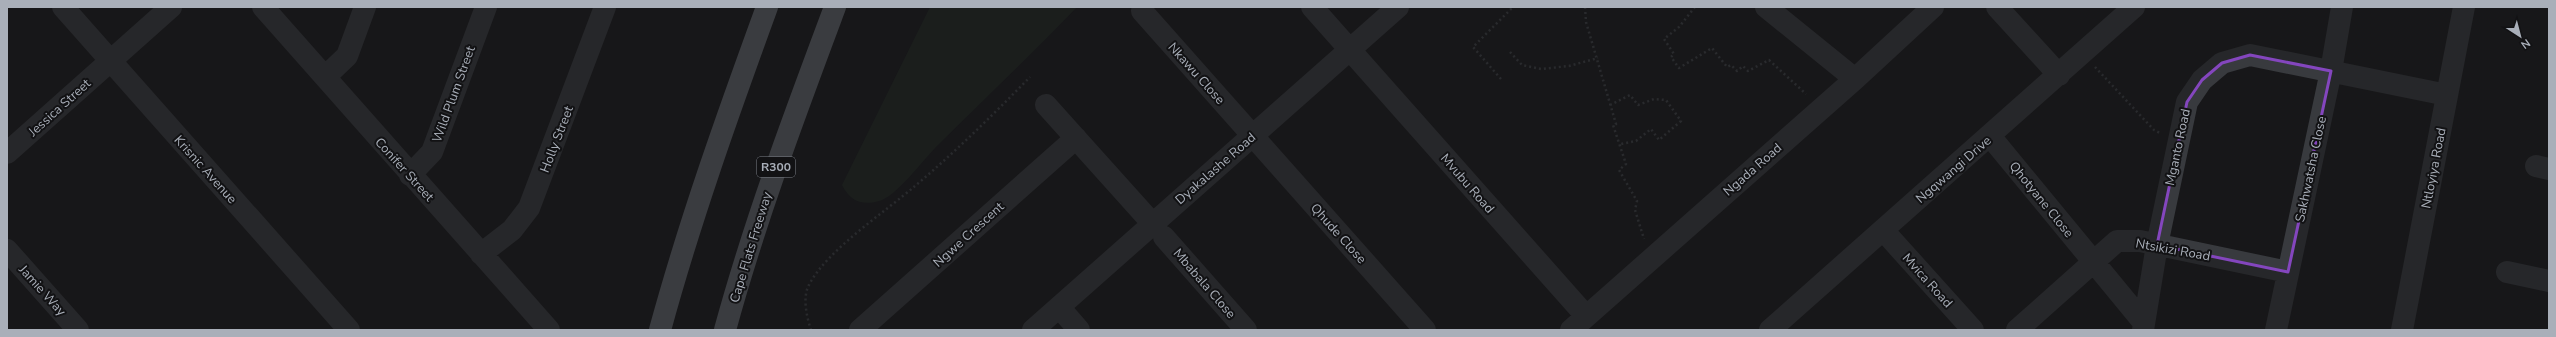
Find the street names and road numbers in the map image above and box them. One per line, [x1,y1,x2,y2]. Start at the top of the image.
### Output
street label: Nkawu Close [1164,39,1229,108]
street label: Wild Plum Street [428,43,480,145]
street label: Jessica Street [24,75,95,141]
street label: Holly Street [536,103,578,175]
street label: Mganto Road [2161,107,2195,187]
street label: Sakhwatsha Close [2291,115,2331,224]
street label: Ntloyiya Road [2417,126,2451,210]
street label: Dyakalashe Road [1172,129,1260,209]
street label: Krisnic Avenue [170,132,241,208]
street label: Ngqwangi Drive [1912,132,1995,208]
street label: Conifer Street [371,134,438,206]
street label: Ngada Road [1720,139,1786,200]
street label: Mvubu Road [1436,150,1498,217]
road number: R300 [757,157,795,177]
street label: Qhotyane Close [2005,158,2078,242]
street label: Cape Flats Freeway [726,189,776,305]
street label: Ngwe Crescent [929,198,1008,271]
street label: Qhude Close [1306,200,1370,268]
street label: Ntsikizi Road [2134,235,2212,265]
street label: Mbabala Close [1169,245,1240,322]
street label: Mvica Road [1898,250,1956,312]
street label: Jamie Way [14,261,70,320]

